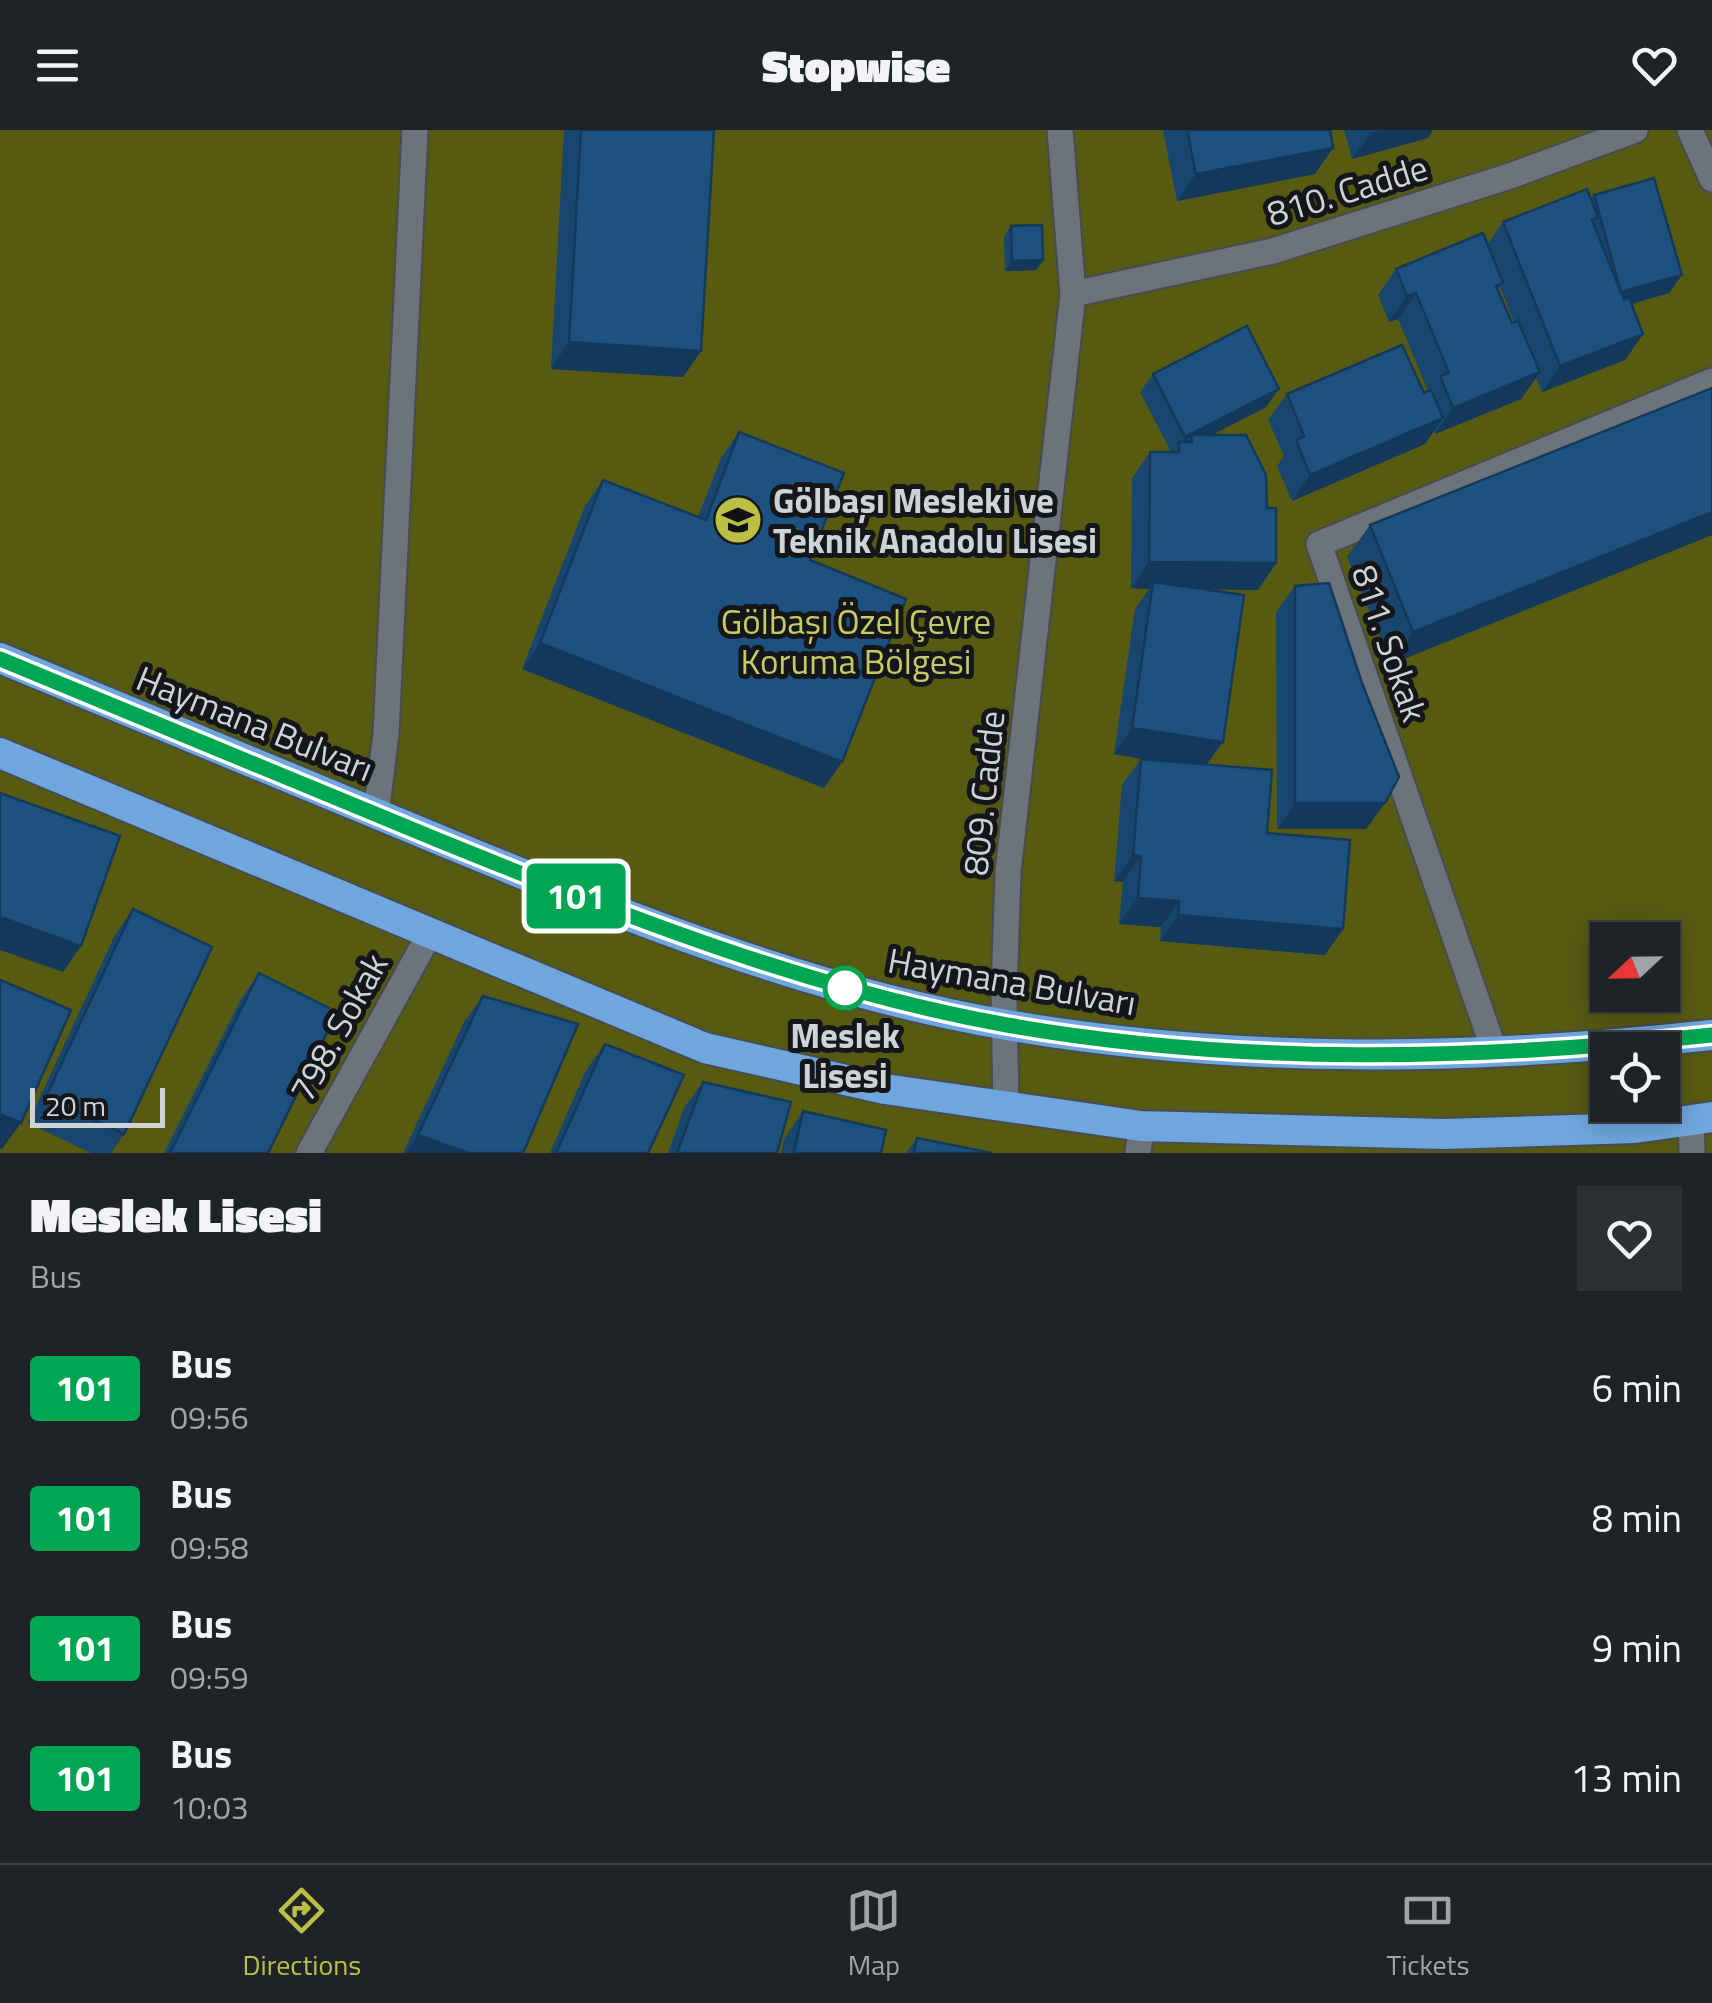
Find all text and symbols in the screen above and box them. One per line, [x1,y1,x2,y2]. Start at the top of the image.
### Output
text: Stopwise [762,31,950,99]
icon: menu [30,38,85,93]
icon: heart [1627,38,1682,93]
street label: 810. Cadde [1260,140,1434,240]
place label: Gölbaşı Mesleki ve Teknik Anadolu Lisesi [773,473,1097,567]
school or university icon: Gölbaşı Mesleki ve Teknik Anadolu Lisesi [712,494,764,546]
street label: 811. Sokak [1338,557,1442,729]
park label: Gölbaşı Özel Çevre Koruma Bölgesi [721,594,991,688]
street label: Haymana Bulvarı [129,651,381,795]
street label: 809. Cadde [948,708,1018,878]
line badge: 101 [518,864,634,928]
text: 101 [547,869,605,923]
north arrow [1590,922,1680,1012]
map controls [1590,922,1680,1122]
street label: Haymana Bulvarı [884,933,1140,1029]
street label: 798. Sokak [275,943,401,1111]
marker: Meslek Lisesi [824,967,866,1009]
place label: Meslek Lisesi [790,1008,900,1102]
button: locate [1590,1032,1680,1122]
scale bar [30,1083,165,1128]
text: 20 m [45,1084,106,1127]
text: Meslek Lisesi [30,1178,322,1251]
button: heart [1577,1186,1682,1291]
text: Bus [30,1252,82,1300]
text: Bus [170,1335,232,1393]
text: 6 min [1592,1359,1682,1417]
text: 101 [56,1361,114,1415]
text: 09:56 [170,1393,249,1441]
text: Bus [170,1465,232,1523]
text: 8 min [1592,1489,1682,1547]
text: 101 [56,1491,114,1545]
text: 09:58 [170,1523,249,1571]
text: Bus [170,1595,232,1653]
text: 9 min [1592,1619,1682,1677]
text: 101 [56,1621,114,1675]
text: 09:59 [170,1653,249,1701]
text: Bus [170,1725,232,1783]
text: 13 min [1571,1749,1682,1807]
text: 101 [56,1751,114,1805]
text: 10:03 [170,1783,249,1831]
tab: Directions [243,1883,361,1986]
tab: Map [846,1883,901,1986]
tab: Tickets [1386,1883,1469,1986]

